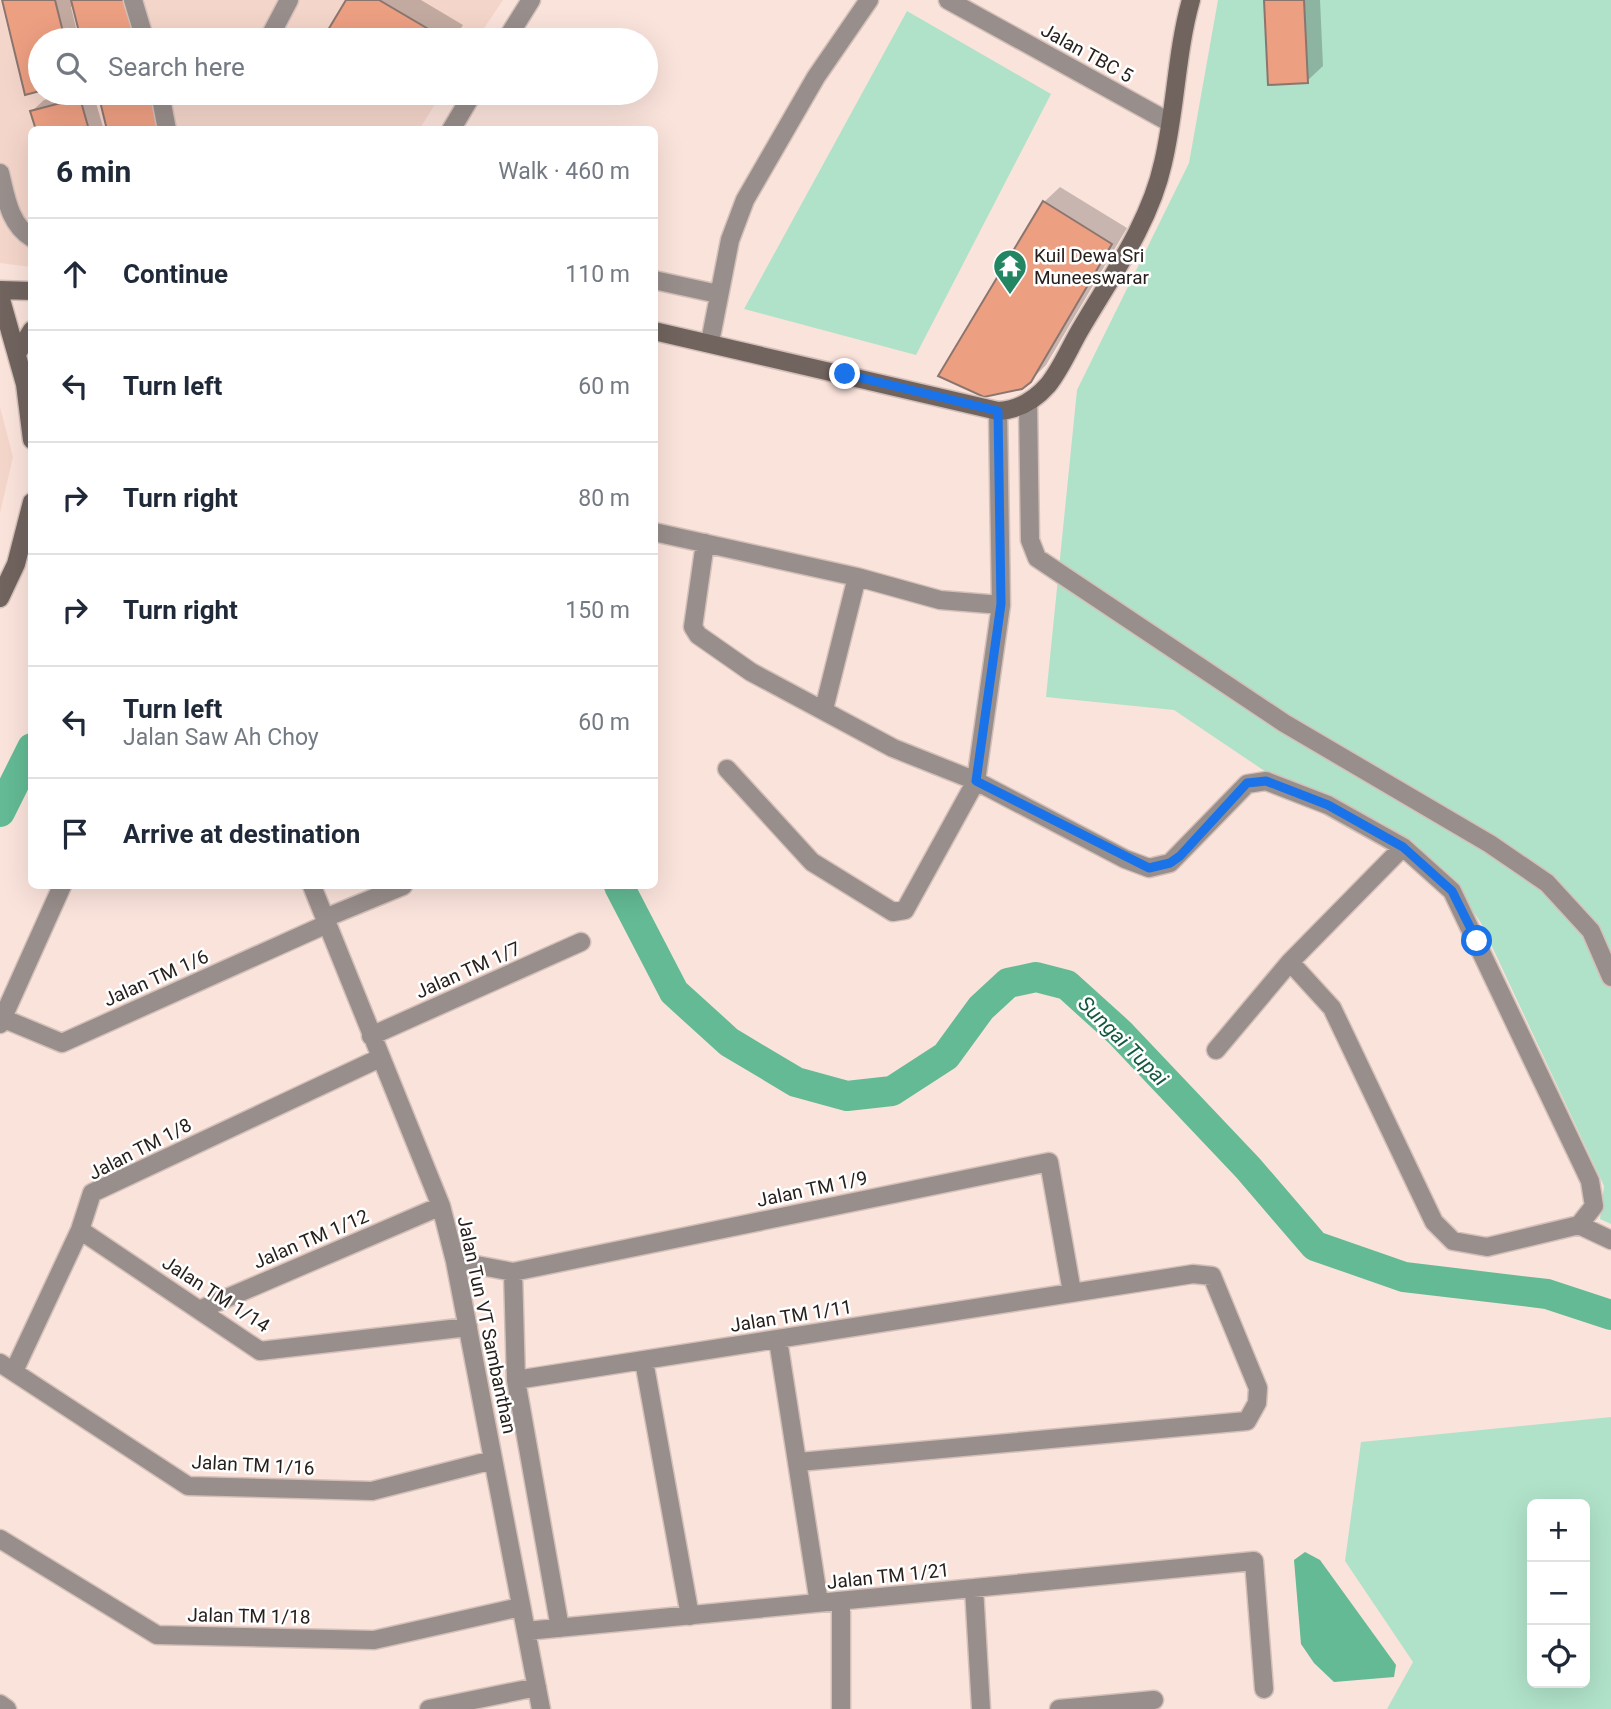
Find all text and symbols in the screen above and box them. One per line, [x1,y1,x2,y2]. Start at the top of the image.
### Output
street label: Jalan TBC 5 [1037,18,1137,88]
search box [28,28,658,105]
icon: search [52,48,90,86]
text: Search here [108,52,245,82]
text: 6 min [56,154,131,189]
text: Walk · 460 m [498,158,630,185]
place label: Kuil Dewa Sri Muneeswarar [1034,244,1150,289]
temple icon: Kuil Dewa Sri Muneeswarar [991,247,1029,296]
icon: ahead [56,255,94,293]
text: Continue [123,259,228,289]
text: 110 m [565,261,630,288]
route end [829,358,860,389]
icon: left [56,367,94,405]
text: Turn left [123,371,222,401]
text: 60 m [578,373,630,400]
icon: right [56,479,94,517]
text: Turn right [123,483,238,513]
text: 80 m [578,485,630,512]
icon: right [56,591,94,629]
text: Turn right [123,595,238,625]
text: 150 m [565,597,630,624]
text: Turn left [123,694,222,724]
icon: left [56,703,94,741]
text: 60 m [578,709,630,736]
text: Jalan Saw Ah Choy [123,724,319,751]
icon: arrive [56,815,94,853]
text: Arrive at destination [123,819,360,849]
route start [1461,925,1492,956]
street label: Jalan TM 1/7 [412,937,524,1003]
street label: Jalan TM 1/6 [100,945,212,1011]
water label: Sungai Tupai [1073,991,1173,1091]
street label: Jalan TM 1/8 [85,1113,195,1185]
street label: Jalan TM 1/9 [755,1166,869,1212]
street label: Jalan TM 1/12 [250,1204,372,1274]
street label: Jalan Tun VT Sambanthan [453,1214,521,1436]
street label: Jalan TM 1/14 [158,1251,274,1337]
street label: Jalan TM 1/11 [728,1295,854,1337]
street label: Jalan TM 1/16 [191,1450,315,1480]
map controls [1527,1499,1590,1688]
button: + [1527,1499,1590,1562]
street label: Jalan TM 1/21 [826,1558,950,1594]
button: − [1527,1562,1590,1625]
street label: Jalan TM 1/18 [187,1603,311,1629]
button: locate [1527,1625,1590,1688]

